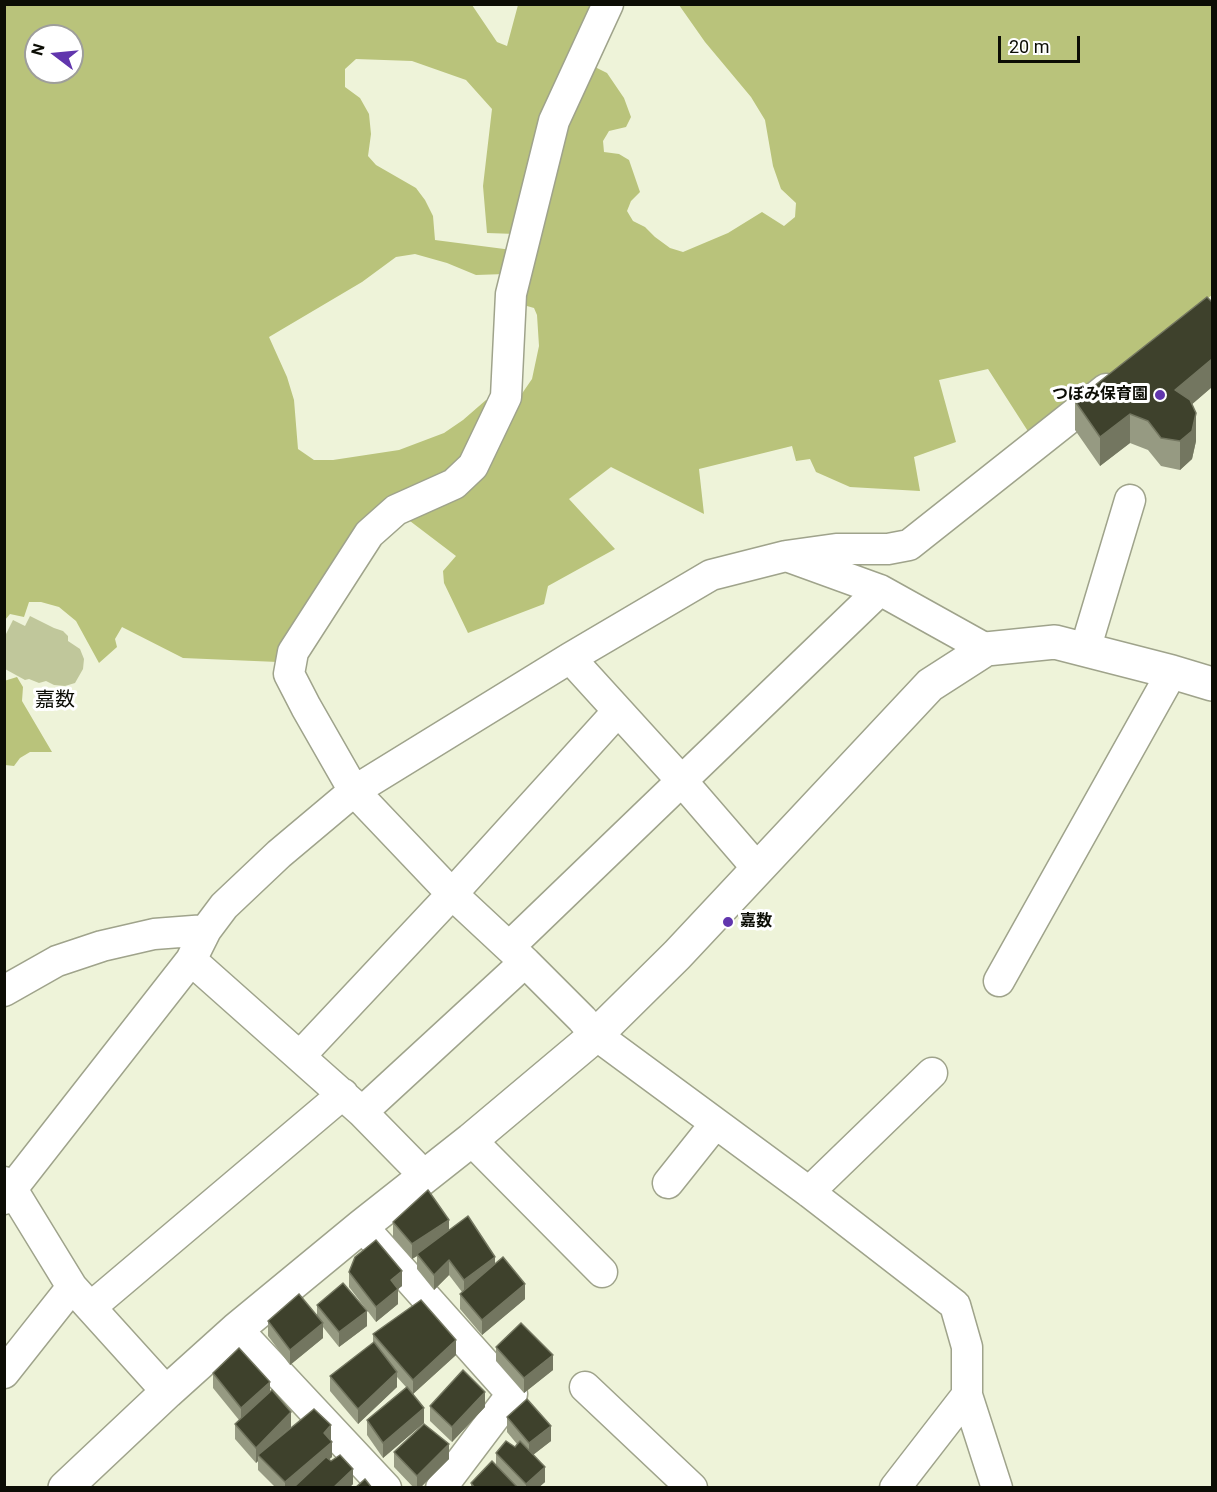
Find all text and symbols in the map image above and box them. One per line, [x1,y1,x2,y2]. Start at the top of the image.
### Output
north arrow [24,24,84,84]
scale bar [1001,24,1084,62]
text: 20 m [1009,36,1049,57]
text: N [27,41,49,58]
place label: つぼみ保育園 [1052,385,1148,405]
marker: つぼみ保育園 [1153,388,1167,402]
district label: 嘉数 [35,689,75,713]
place label: 嘉数 [740,912,772,932]
marker: 嘉数 [721,915,735,929]

